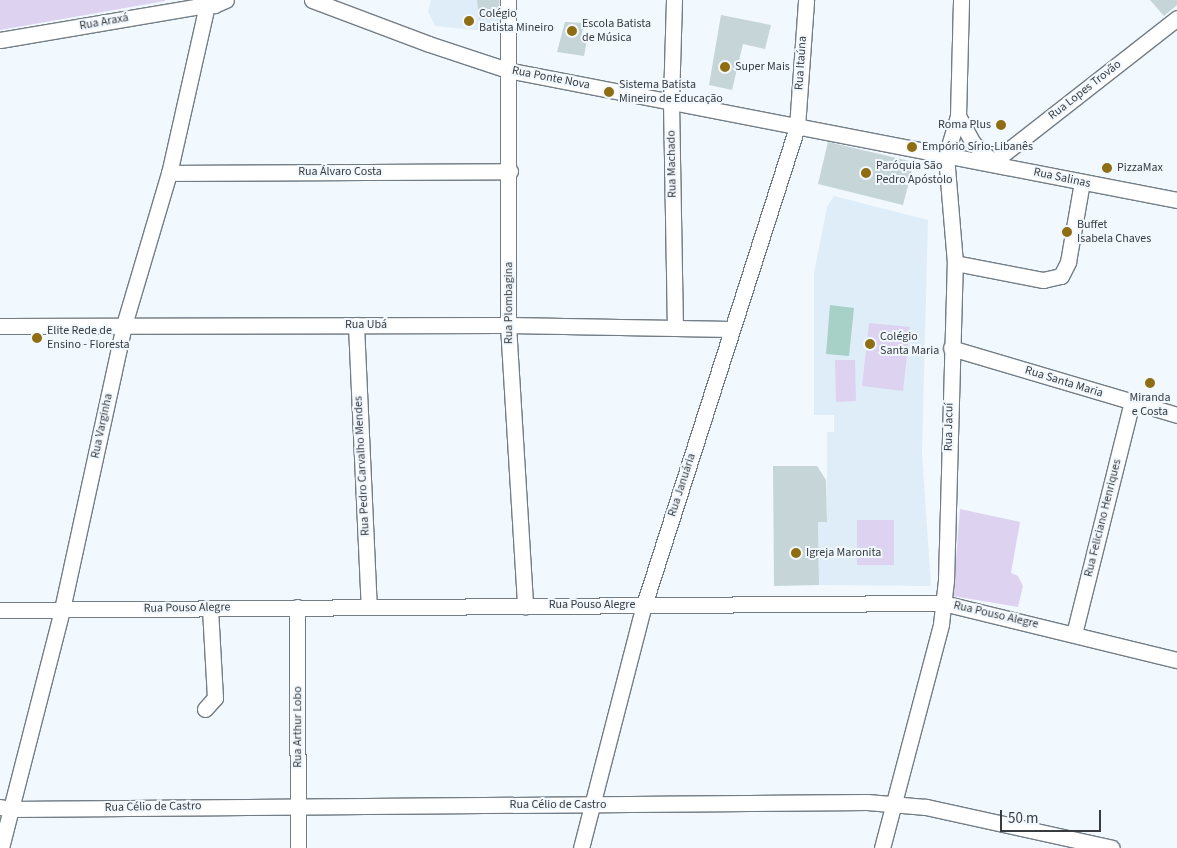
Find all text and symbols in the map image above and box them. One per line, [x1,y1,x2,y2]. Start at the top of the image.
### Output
place label: Colégio Batista Mineiro [479,7,554,35]
street label: Rua Araxá [78,11,130,33]
marker: Colégio Batista Mineiro [463,15,475,27]
place label: Escola Batista de Música [582,17,651,45]
marker: Escola Batista de Música [566,25,578,37]
street label: Rua Itaúna [792,36,810,90]
street label: Rua Lopes Trovão [1046,57,1124,123]
place label: Super Mais [735,60,790,74]
marker: Super Mais [719,61,731,73]
street label: Rua Ponte Nova [511,63,591,93]
place label: Sistema Batista Mineiro de Educação [619,78,723,106]
marker: Sistema Batista Mineiro de Educação [603,86,615,98]
place label: Roma Plus [938,118,991,132]
marker: Roma Plus [995,119,1007,131]
street label: Rua Machado [664,130,680,198]
place label: Empório Sírio-Libanês [922,140,1033,154]
marker: Empório Sírio-Libanês [906,141,918,153]
place label: Paróquia São Pedro Apóstolo [876,159,952,187]
place label: PizzaMax [1117,161,1163,175]
marker: PizzaMax [1101,162,1113,174]
street label: Rua Álvaro Costa [298,165,382,179]
street label: Rua Salinas [1032,165,1092,191]
marker: Paróquia São Pedro Apóstolo [860,167,872,179]
place label: Buffet Isabela Chaves [1077,218,1151,246]
marker: Buffet Isabela Chaves [1061,226,1073,238]
street label: Rua Plombagina [502,262,516,344]
street label: Rua Ubá [345,318,387,332]
place label: Elite Rede de Ensino - Floresta [47,324,130,352]
place label: Colégio Santa Maria [880,330,939,358]
marker: Elite Rede de Ensino - Floresta [31,332,43,344]
marker: Colégio Santa Maria [864,338,876,350]
street label: Rua Santa Maria [1023,363,1105,401]
marker: Miranda e Costa [1144,377,1156,389]
place label: Miranda e Costa [1130,391,1170,419]
street label: Rua Varginha [88,392,116,460]
street label: Rua Pedro Carvalho Mendes [351,396,373,536]
street label: Rua Jacuí [941,403,957,451]
street label: Rua Januária [665,451,699,519]
street label: Rua Feliciano Henriques [1081,458,1125,578]
place label: Igreja Maronita [806,546,881,560]
marker: Igreja Maronita [790,547,802,559]
street label: Rua Pouso Alegre [549,598,635,612]
street label: Rua Pouso Alegre [952,598,1040,632]
street label: Rua Pouso Alegre [144,600,230,616]
street label: Rua Arthur Lobo [291,686,305,768]
street label: Rua Célio de Castro [510,798,606,812]
street label: Rua Célio de Castro [104,799,202,815]
scale bar [1002,800,1103,832]
text: 50 m [1008,808,1038,829]

